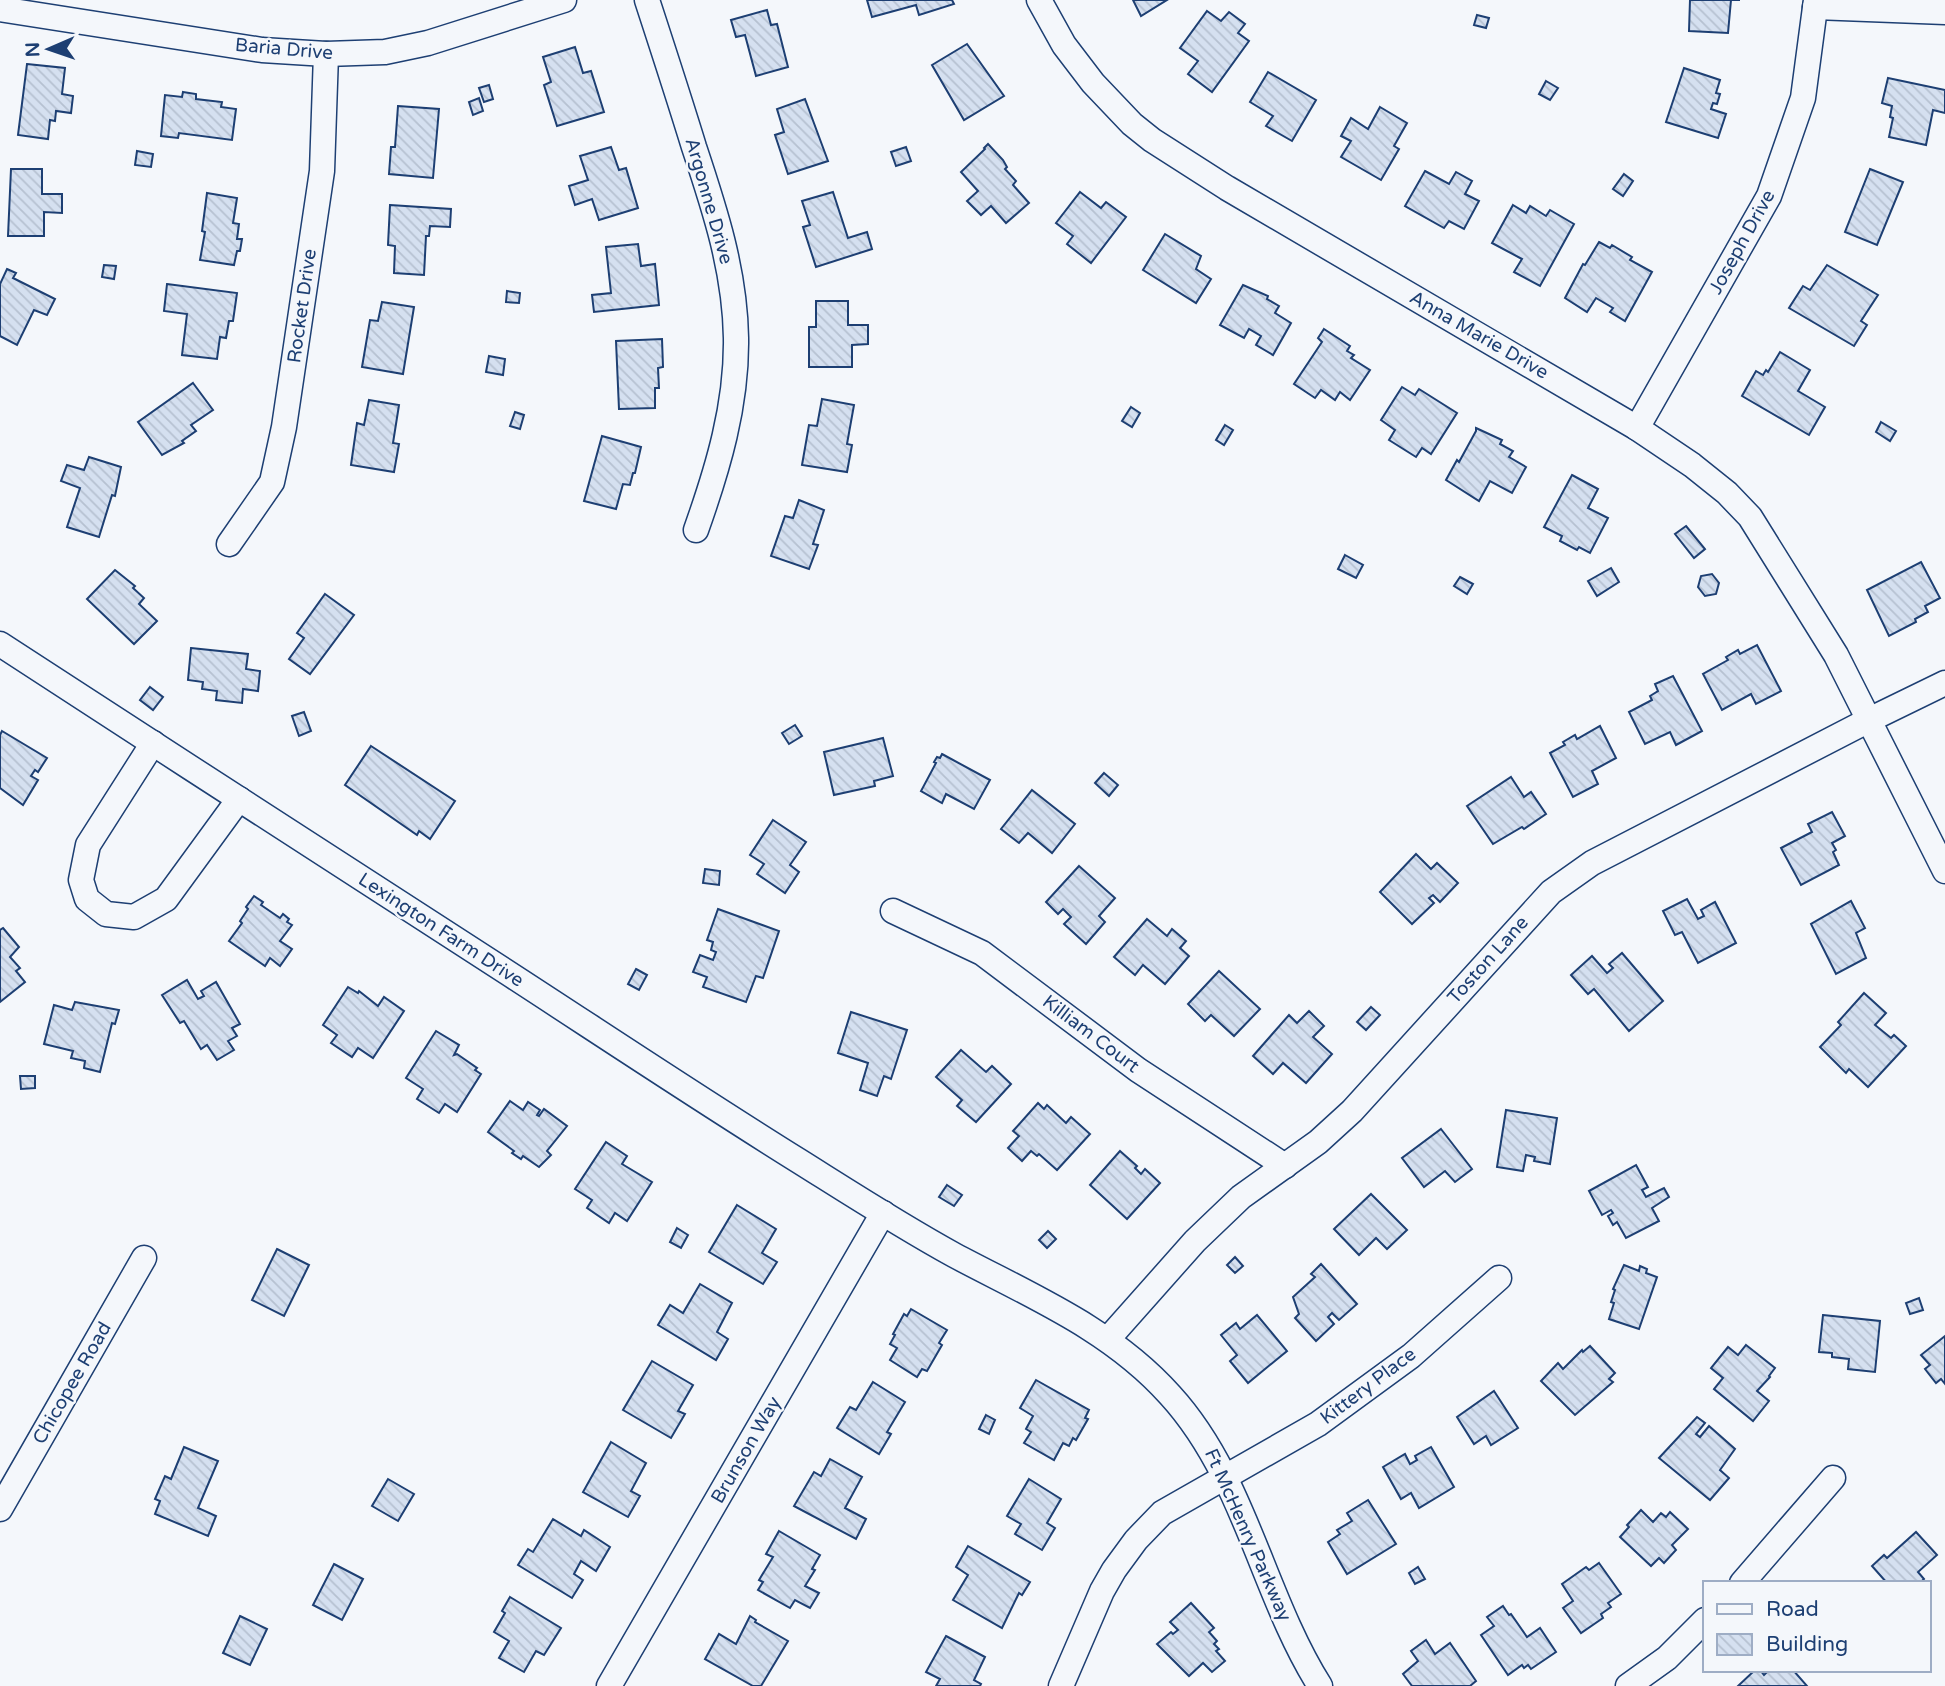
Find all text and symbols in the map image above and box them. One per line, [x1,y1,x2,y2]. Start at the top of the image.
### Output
north arrow [14,14,84,84]
street label: Baria Drive [234,34,334,64]
text: N [22,42,44,58]
street label: Argonne Drive [680,135,738,267]
street label: Joseph Drive [1704,186,1780,298]
street label: Rocket Drive [283,247,321,365]
street label: Anna Marie Drive [1406,286,1552,384]
street label: Lexington Farm Drive [354,868,528,992]
street label: Toston Lane [1443,912,1533,1008]
street label: Killiam Court [1038,991,1144,1077]
street label: Chicopee Road [28,1318,116,1448]
street label: Kittery Place [1316,1343,1420,1429]
street label: Brunson Way [707,1393,785,1507]
street label: Ft McHenry Parkway [1200,1445,1296,1625]
legend [1703,1581,1931,1672]
text: Road [1766,1597,1819,1622]
text: Building [1766,1632,1848,1657]

